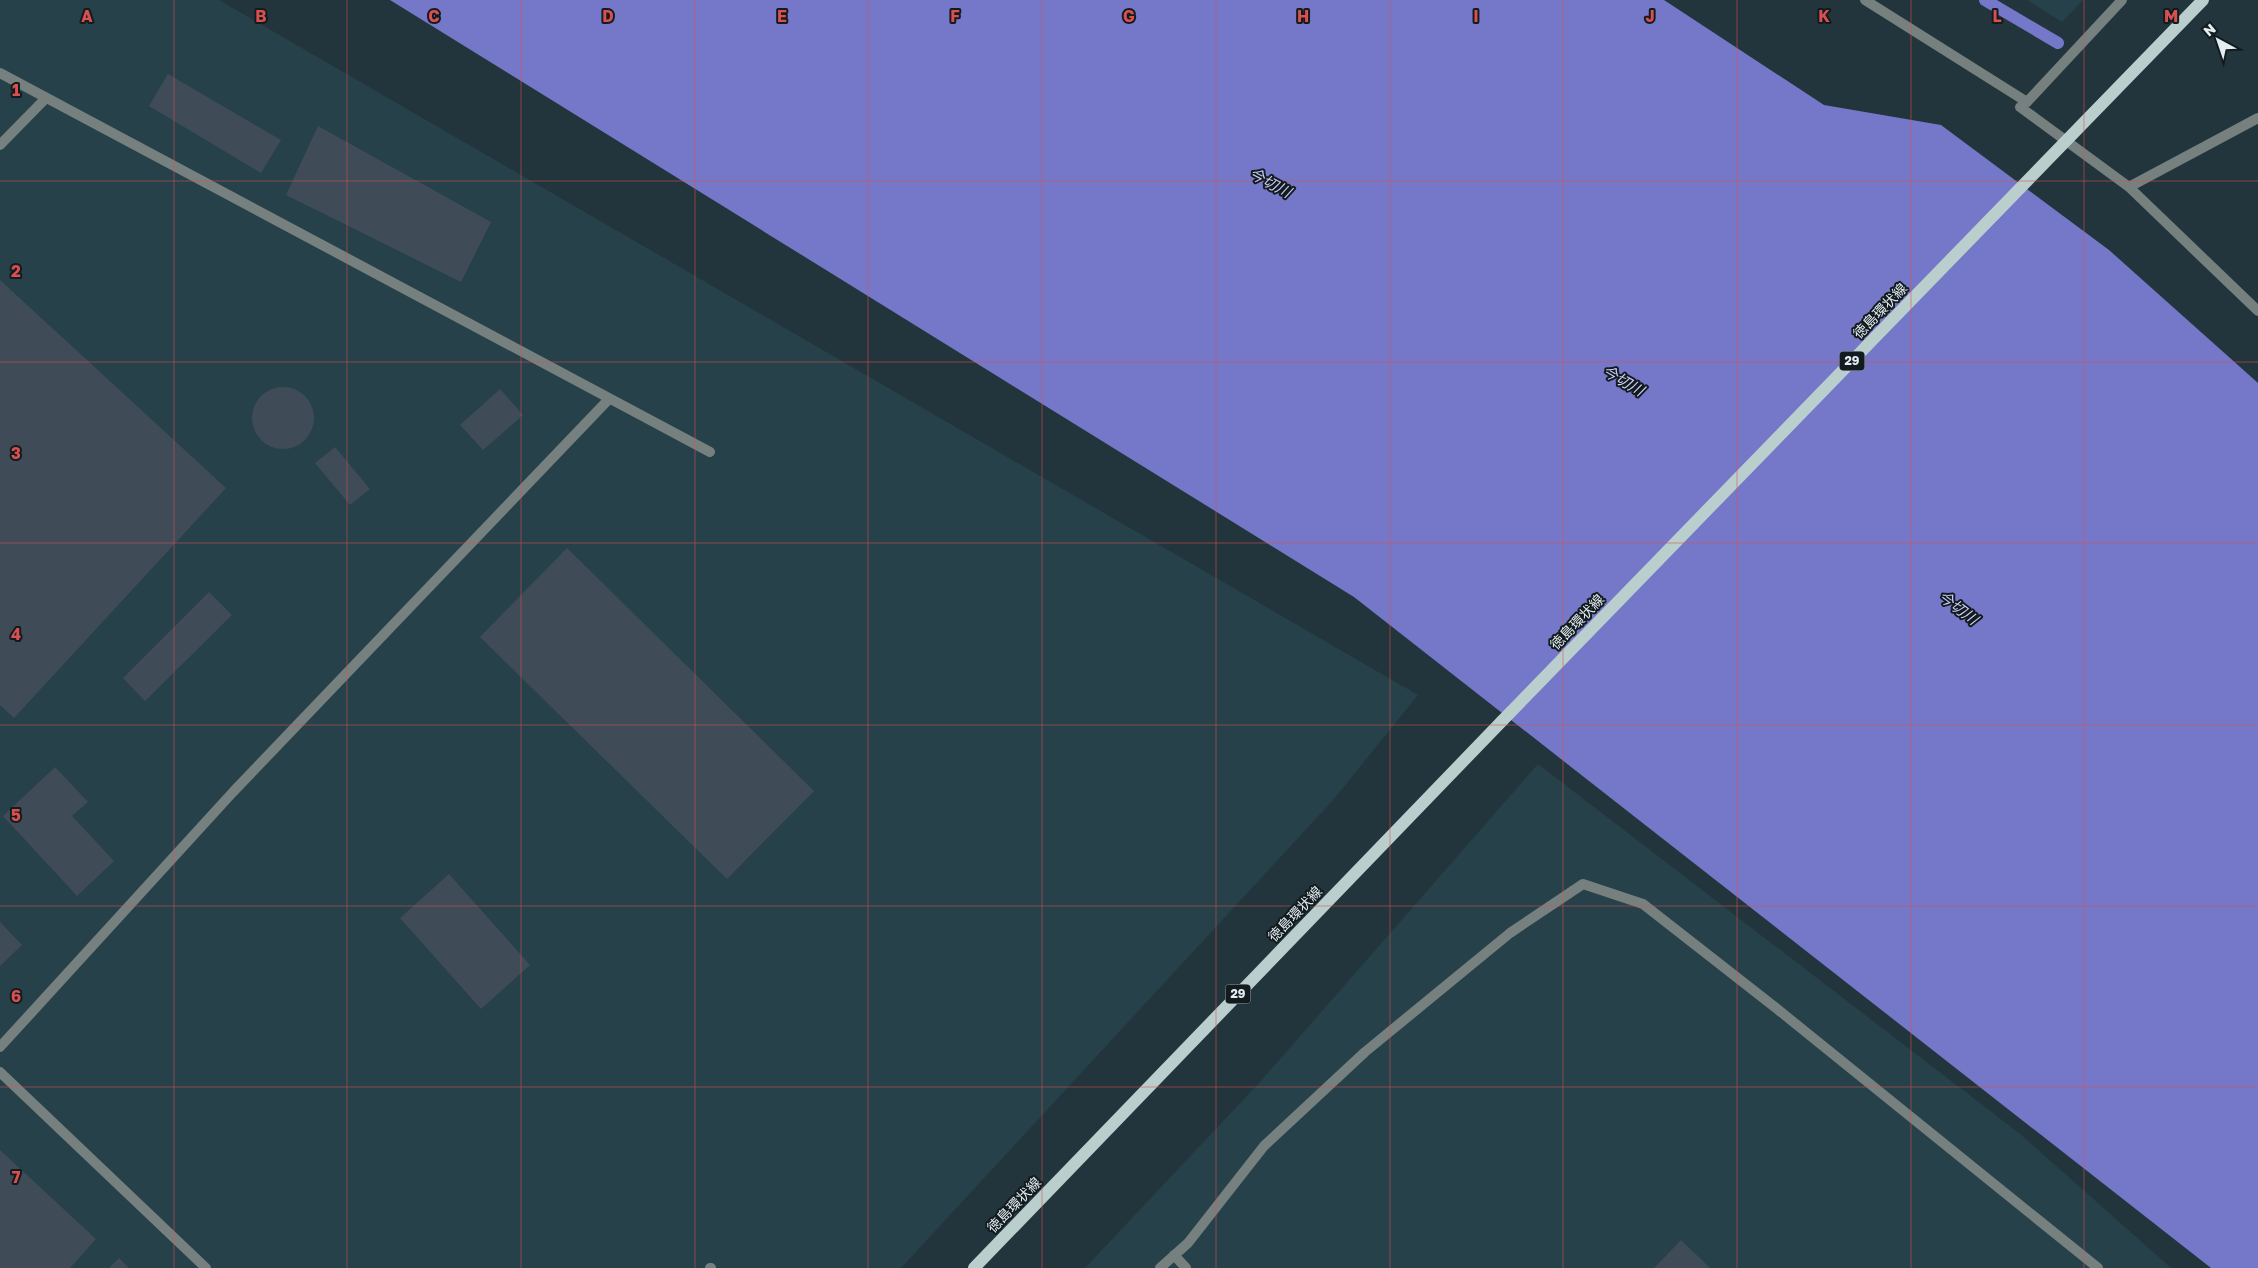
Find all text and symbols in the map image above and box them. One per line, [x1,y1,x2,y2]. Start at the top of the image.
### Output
text: A [81,6,93,26]
text: B [255,6,267,26]
text: C [428,6,440,26]
text: D [602,6,614,26]
text: E [777,6,787,26]
text: F [950,6,960,26]
text: G [1123,6,1135,26]
text: H [1297,6,1309,26]
text: I [1473,6,1479,26]
text: J [1645,6,1655,26]
text: K [1818,6,1830,26]
text: L [1992,6,2002,26]
text: M [2164,6,2178,26]
north arrow [2193,15,2243,65]
text: N [2200,20,2219,40]
text: 1 [12,80,20,100]
water label: 今切川 [1246,164,1296,202]
text: 2 [11,261,21,281]
street label: 徳島環状線 [1849,280,1910,342]
road number: 29 [1840,352,1864,371]
water label: 今切川 [1600,361,1649,400]
text: 3 [11,443,21,463]
water label: 今切川 [1935,586,1984,629]
street label: 徳島環状線 [1546,591,1607,653]
text: 4 [11,624,21,644]
text: 5 [11,805,21,825]
street label: 徳島環状線 [1264,883,1325,945]
road number: 29 [1226,984,1250,1004]
text: 6 [11,986,21,1006]
text: 7 [12,1167,21,1187]
street label: 徳島環状線 [983,1174,1044,1236]

